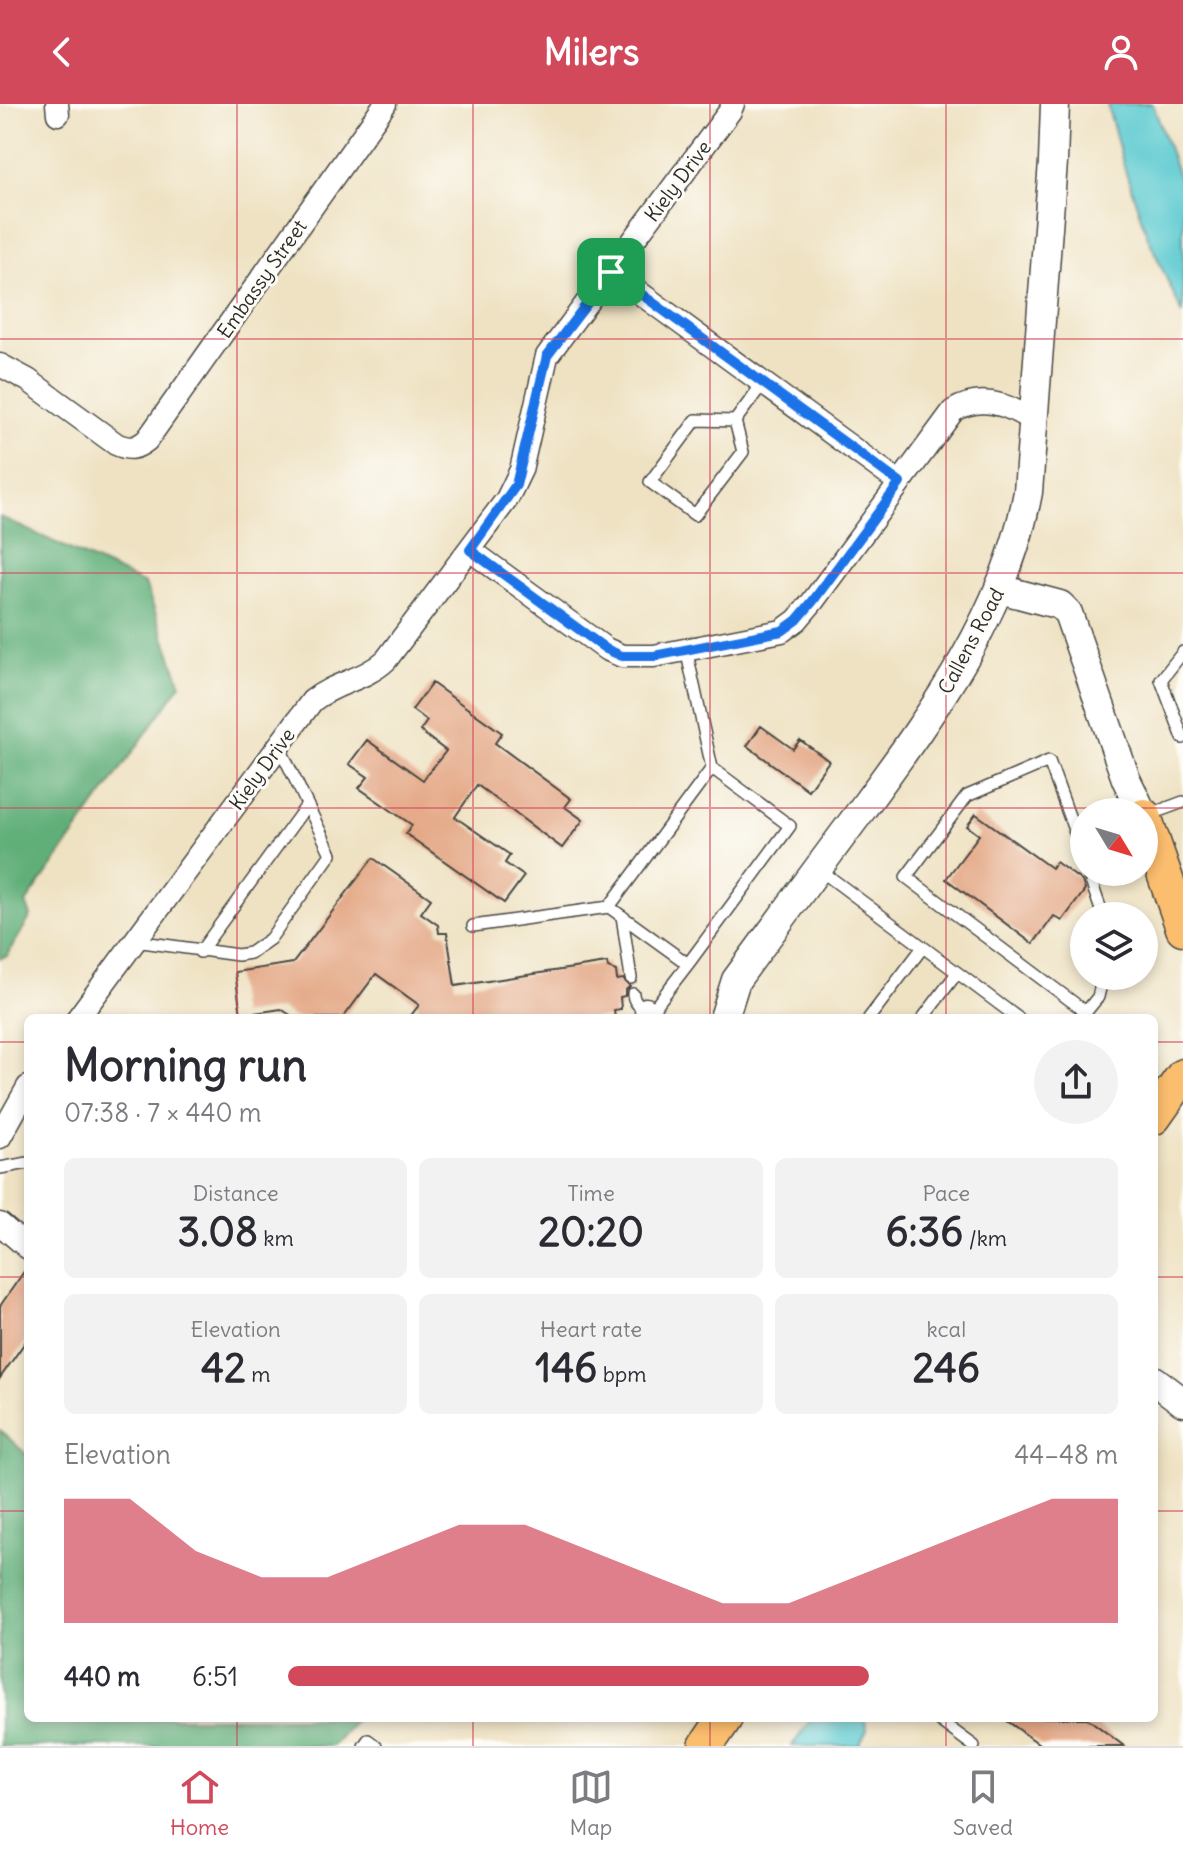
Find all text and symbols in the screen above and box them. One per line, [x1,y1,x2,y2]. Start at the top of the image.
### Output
icon: back [40,30,84,74]
text: Milers [544,30,639,75]
icon: person [1099,30,1143,74]
street label: Kiely Drive [639,135,716,226]
street label: Embassy Street [211,214,312,343]
pin [577,238,645,306]
icon: arrive [589,250,633,294]
street label: Callens Road [932,583,1009,698]
street label: Kiely Drive [223,723,300,815]
north arrow [1070,798,1158,886]
map controls [1070,798,1158,990]
button: layers [1070,902,1158,990]
text: Morning run [64,1038,307,1093]
button: share [1034,1040,1118,1124]
text: 07:38 · 7 × 440 m [64,1096,262,1129]
text: Distance [193,1179,279,1207]
text: Time [567,1179,615,1207]
text: Pace [922,1179,970,1207]
text: 3.08 [178,1207,258,1257]
text: 20:20 [538,1207,644,1257]
text: 6:36 [885,1207,963,1257]
text: km [258,1224,294,1252]
text: /km [963,1224,1007,1252]
text: Elevation [191,1315,281,1343]
text: Heart rate [540,1315,642,1343]
text: kcal [927,1315,966,1343]
text: 42 [201,1343,246,1393]
text: 146 [535,1343,597,1393]
text: 246 [913,1343,980,1393]
text: m [246,1360,270,1388]
text: bpm [597,1360,647,1388]
text: Elevation [64,1438,171,1471]
text: 44–48 m [1014,1438,1118,1471]
text: 440 m [64,1660,140,1693]
text: 6:51 [192,1660,238,1693]
tab: Home [170,1765,229,1841]
tab: Map [569,1765,613,1841]
tab: Saved [953,1765,1013,1841]

